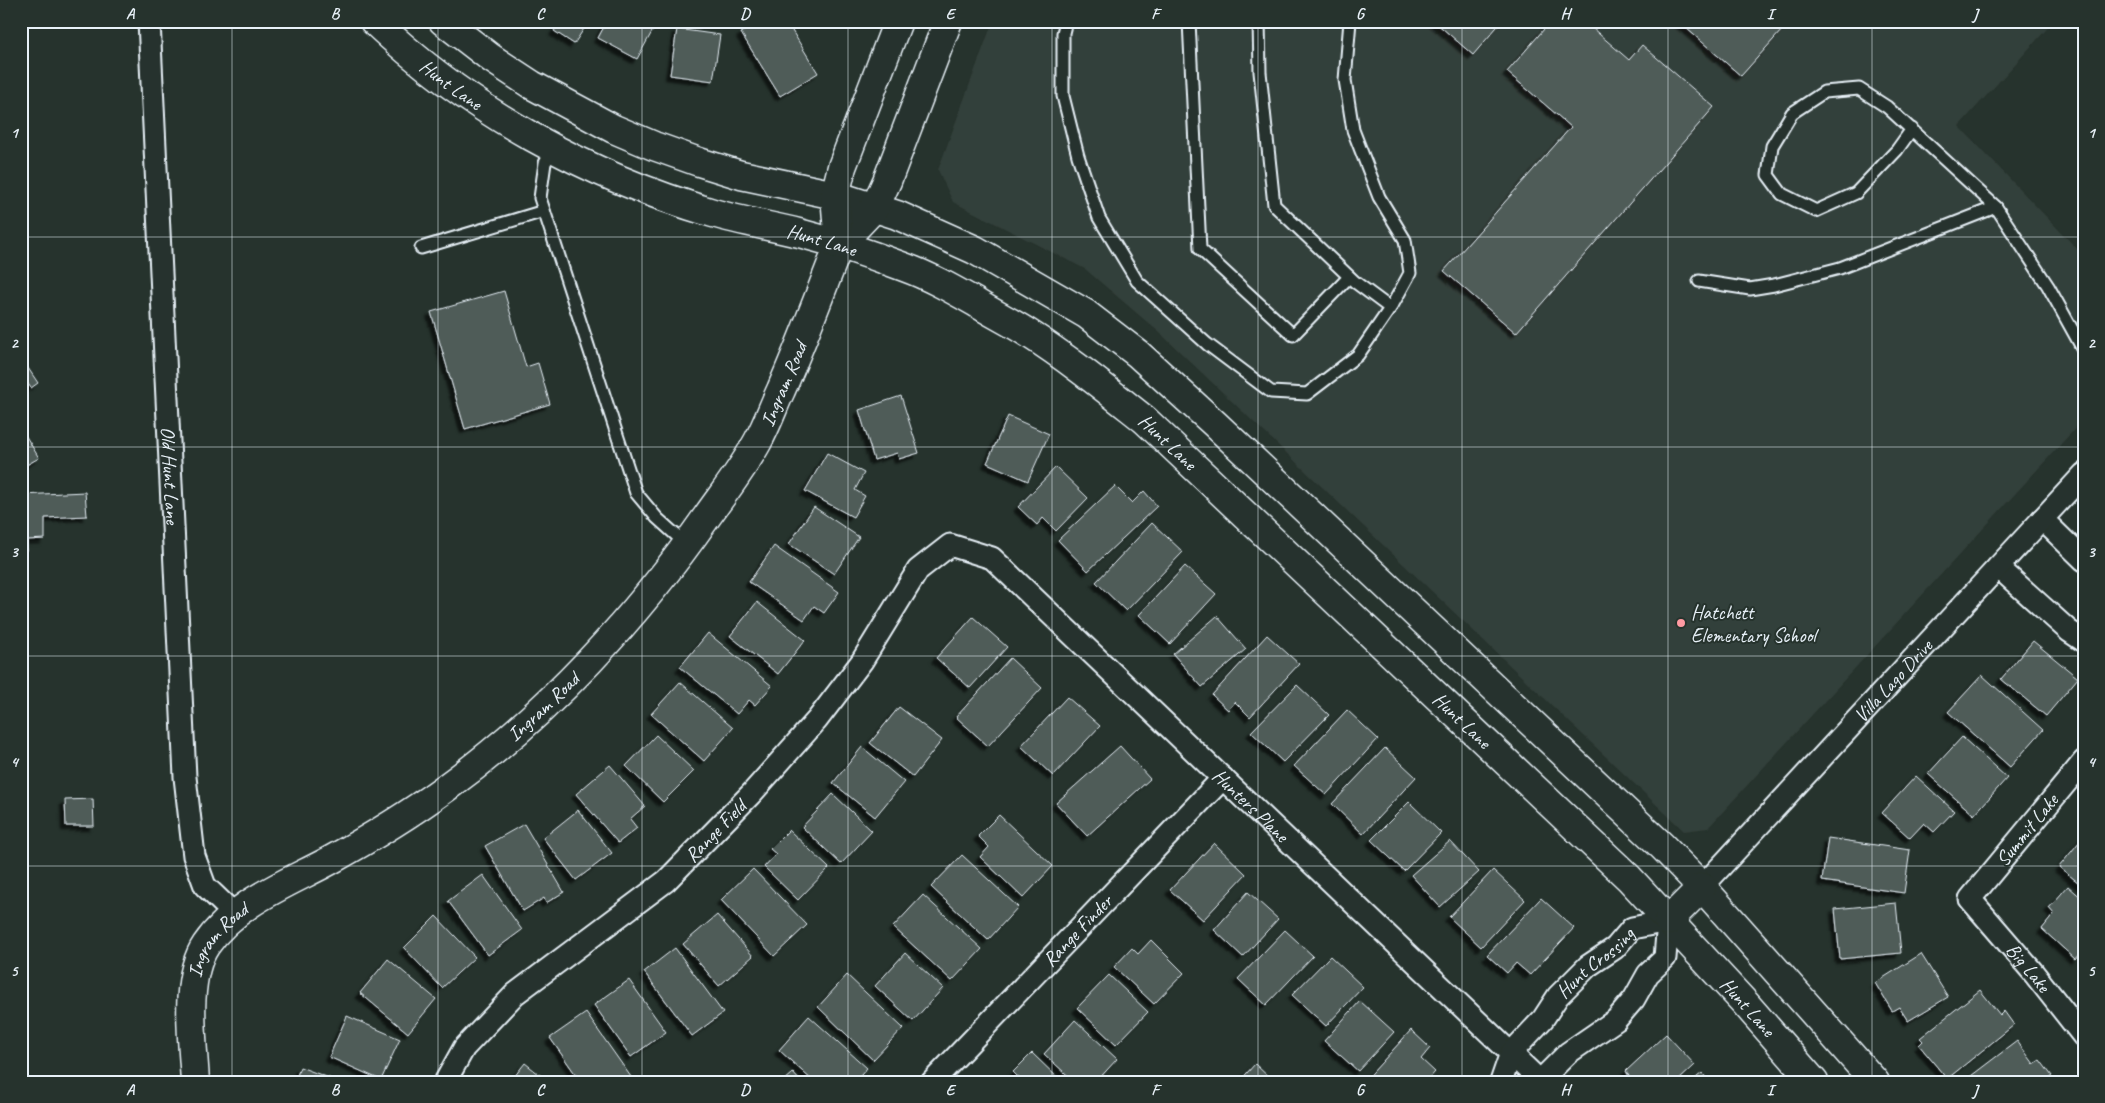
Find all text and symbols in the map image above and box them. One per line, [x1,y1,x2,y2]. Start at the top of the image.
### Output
text: A [126,4,136,24]
text: B [331,4,341,24]
text: C [536,4,546,24]
text: D [740,4,751,24]
text: E [946,4,957,24]
text: F [1151,4,1162,24]
text: G [1356,4,1366,24]
text: H [1560,4,1572,24]
text: I [1767,4,1777,24]
text: J [1971,4,1980,24]
street label: Hunt Lane [415,53,488,116]
text: 1 [10,123,19,143]
text: 1 [2087,123,2096,143]
street label: Hunt Lane [784,218,861,262]
text: 2 [10,333,19,353]
text: 2 [2087,333,2096,353]
street label: Ingram Road [754,335,814,430]
street label: Hunt Lane [1134,408,1204,476]
street label: Old Hunt Lane [156,426,186,526]
text: 3 [10,542,19,562]
text: 3 [2087,542,2096,562]
place label: Hatchett Elementary School [1691,600,1819,648]
marker: Hatchett Elementary School [1675,617,1687,629]
street label: Villa Lago Drive [1848,633,1939,728]
street label: Ingram Road [502,665,587,746]
street label: Hunt Lane [1428,687,1498,755]
text: 4 [10,752,19,772]
text: 4 [2087,752,2096,772]
street label: Hunters Plane [1207,763,1295,848]
street label: Summit Lake [1990,788,2065,871]
street label: Range Field [679,792,753,867]
street label: Range Finder [1037,888,1119,972]
street label: Ingram Road [182,895,255,980]
street label: Hunt Crossing [1551,921,1640,1003]
street label: Big Lake [2001,938,2057,998]
text: 5 [11,961,20,981]
text: 5 [2088,961,2097,981]
street label: Hunt Lane [1715,972,1782,1043]
text: A [126,1080,136,1100]
text: B [331,1080,341,1100]
text: C [536,1080,546,1100]
text: D [740,1080,751,1100]
text: E [946,1080,957,1100]
text: F [1151,1080,1162,1100]
text: G [1356,1080,1366,1100]
text: H [1560,1080,1572,1100]
text: I [1767,1080,1777,1100]
text: J [1971,1080,1980,1100]

